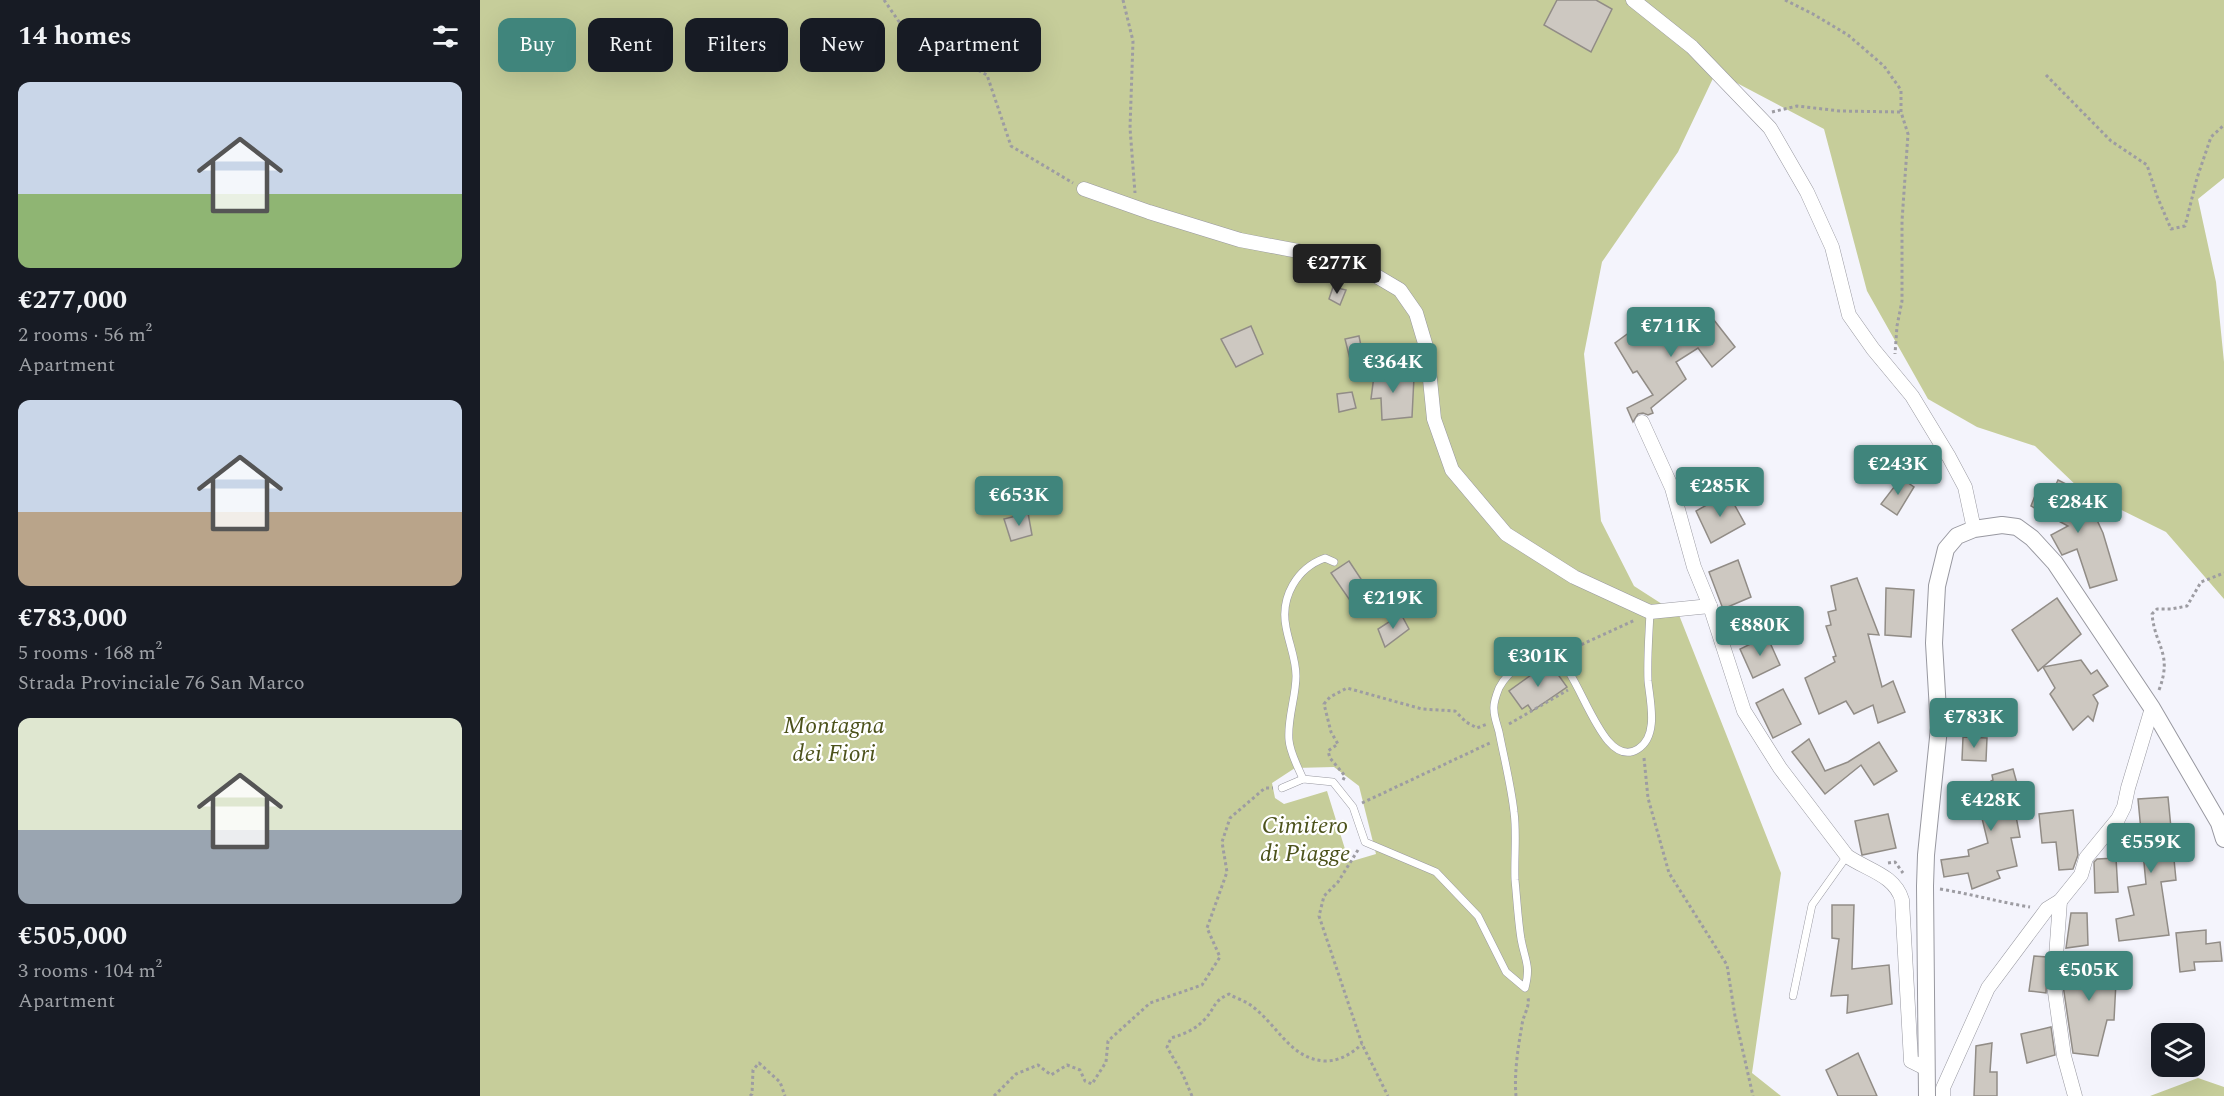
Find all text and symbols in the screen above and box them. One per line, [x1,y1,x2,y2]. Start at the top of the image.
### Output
text: 14 homes [18,16,132,56]
chip: Buy [498,18,576,72]
chip: Rent [588,18,673,72]
chip: Filters [685,18,788,72]
chip: New [800,18,885,72]
chip: Apartment [897,18,1041,72]
icon: filters [429,20,462,53]
icon: home [186,121,294,229]
pin: €277K [1295,244,1379,295]
text: €277K [1307,248,1367,278]
text: €277,000 [18,280,127,320]
pin: €711K [1629,307,1713,358]
text: €711K [1641,311,1701,341]
text: 2 rooms · 56 m² [18,320,152,350]
pin: €364K [1351,343,1435,394]
text: €364K [1363,347,1423,377]
text: Apartment [18,350,115,380]
icon: home [186,439,294,547]
pin: €243K [1856,445,1940,496]
text: €243K [1868,449,1928,479]
pin: €285K [1678,467,1762,518]
text: €285K [1690,471,1750,501]
pin: €653K [977,476,1061,527]
text: €653K [989,480,1049,510]
pin: €284K [2036,483,2120,534]
text: €284K [2048,487,2108,517]
pin: €219K [1351,579,1435,630]
text: €219K [1363,583,1423,613]
text: €783,000 [18,598,127,638]
pin: €880K [1718,606,1802,657]
text: €880K [1730,610,1790,640]
pin: €301K [1496,637,1580,688]
text: 5 rooms · 168 m² [18,638,162,668]
text: €301K [1508,641,1568,671]
text: Strada Provinciale 76 San Marco [18,668,305,698]
pin: €783K [1932,698,2016,749]
text: €783K [1944,702,2004,732]
park label: Montagna dei Fiori [783,708,885,772]
icon: home [186,757,294,865]
pin: €428K [1949,781,2033,832]
text: €428K [1961,785,2021,815]
park label: Cimitero di Piagge [1260,808,1350,872]
pin: €559K [2109,823,2193,874]
text: €559K [2121,827,2181,857]
text: €505,000 [18,916,127,956]
pin: €505K [2047,951,2131,1002]
text: €505K [2059,955,2119,985]
text: 3 rooms · 104 m² [18,956,162,986]
text: Apartment [18,986,115,1016]
map controls [2151,1023,2205,1077]
button: layers [2151,1023,2205,1077]

